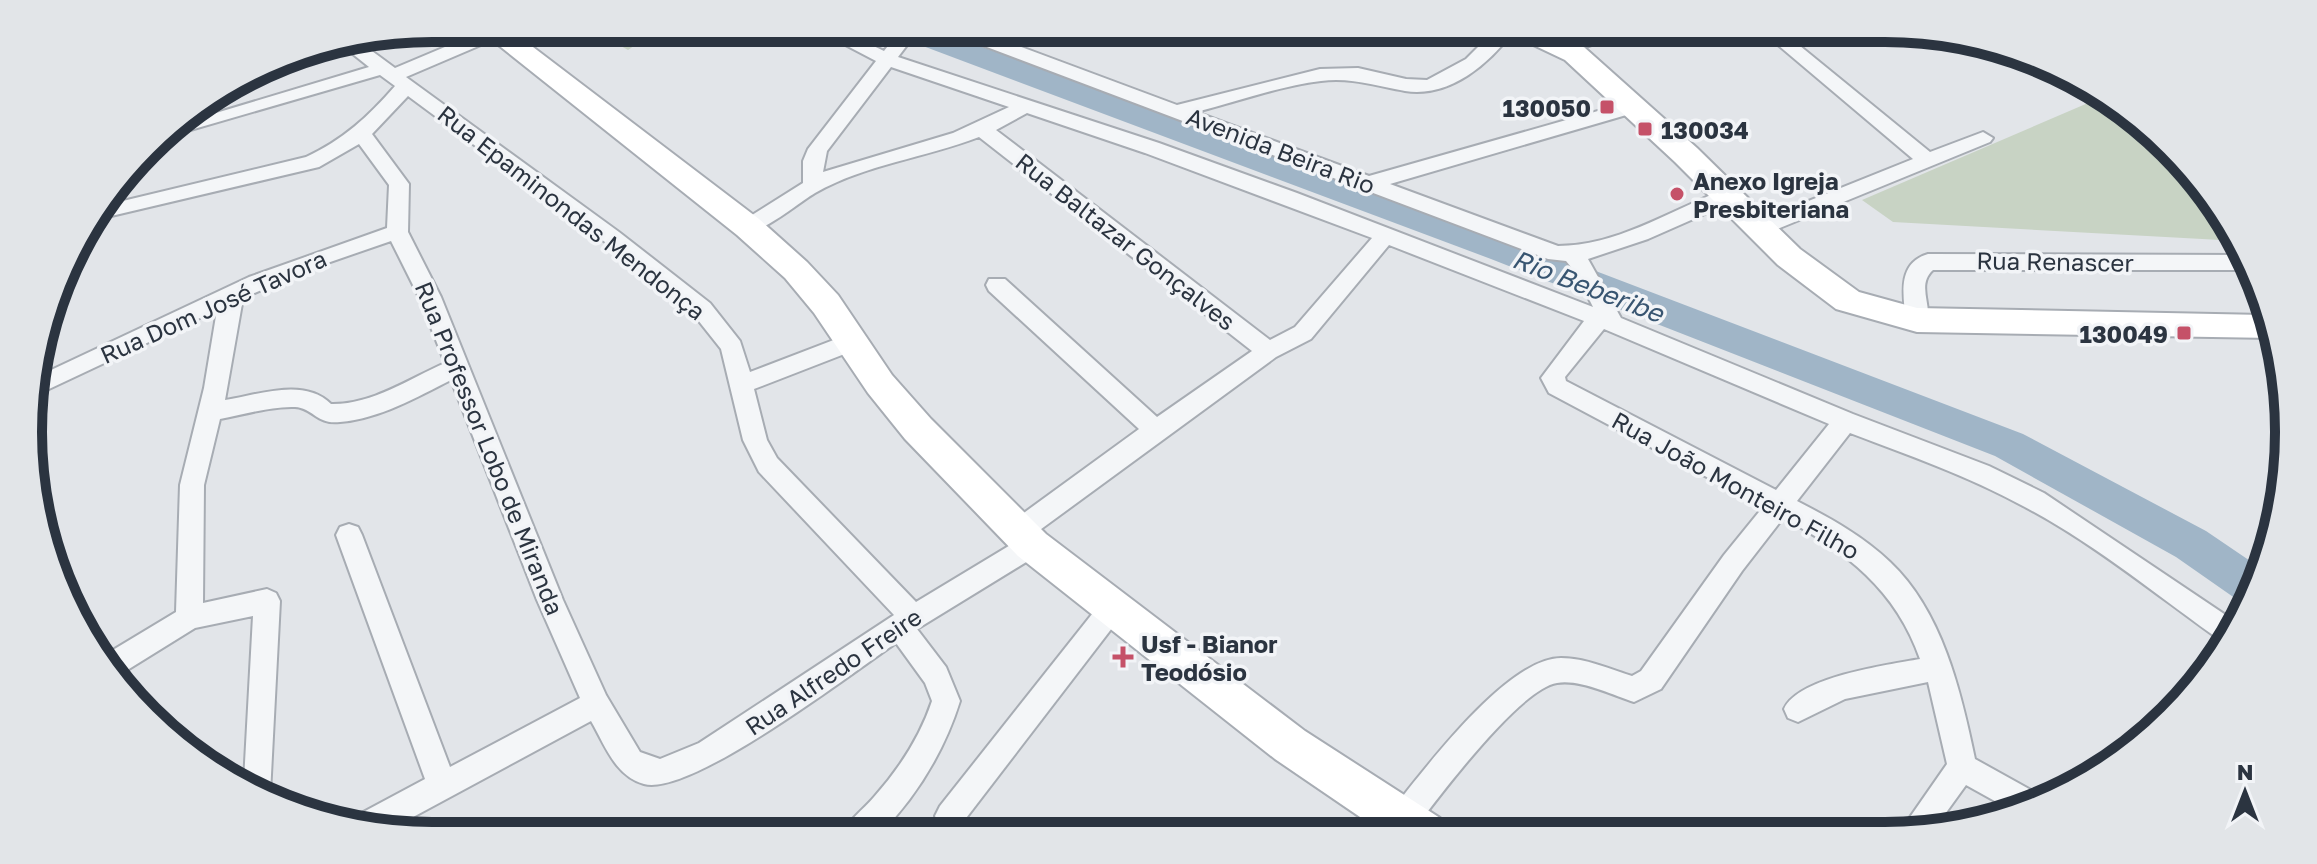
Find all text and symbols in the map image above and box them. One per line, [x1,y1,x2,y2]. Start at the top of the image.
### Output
place label: 130050 [1503,93,1591,122]
marker: 130050 [1598,98,1616,116]
street label: Rua Epaminondas Mendonça [432,99,712,325]
street label: Avenida Beira Rio [1183,101,1379,199]
place label: 130034 [1661,115,1749,144]
marker: 130034 [1636,120,1654,138]
street label: Rua Baltazar Gonçalves [1010,146,1242,336]
place label: Anexo Igreja Presbiteriana [1693,166,1849,223]
marker: Anexo Igreja Presbiteriana [1668,185,1686,203]
street label: Rua Dom José Tavora [95,243,331,369]
water label: Rio Beberibe [1508,243,1669,330]
street label: Rua Renascer [1976,245,2134,277]
street label: Rua Professor Lobo de Miranda [410,277,570,619]
place label: 130049 [2080,319,2168,348]
marker: 130049 [2175,324,2193,342]
street label: Rua João Monteiro Filho [1607,405,1865,565]
street label: Rua Alfredo Freire [739,601,927,741]
place label: Usf - Bianor Teodósio [1141,629,1278,686]
marker: Usf - Bianor Teodósio [1112,646,1134,668]
north arrow [2205,752,2285,832]
text: N [2237,758,2253,785]

